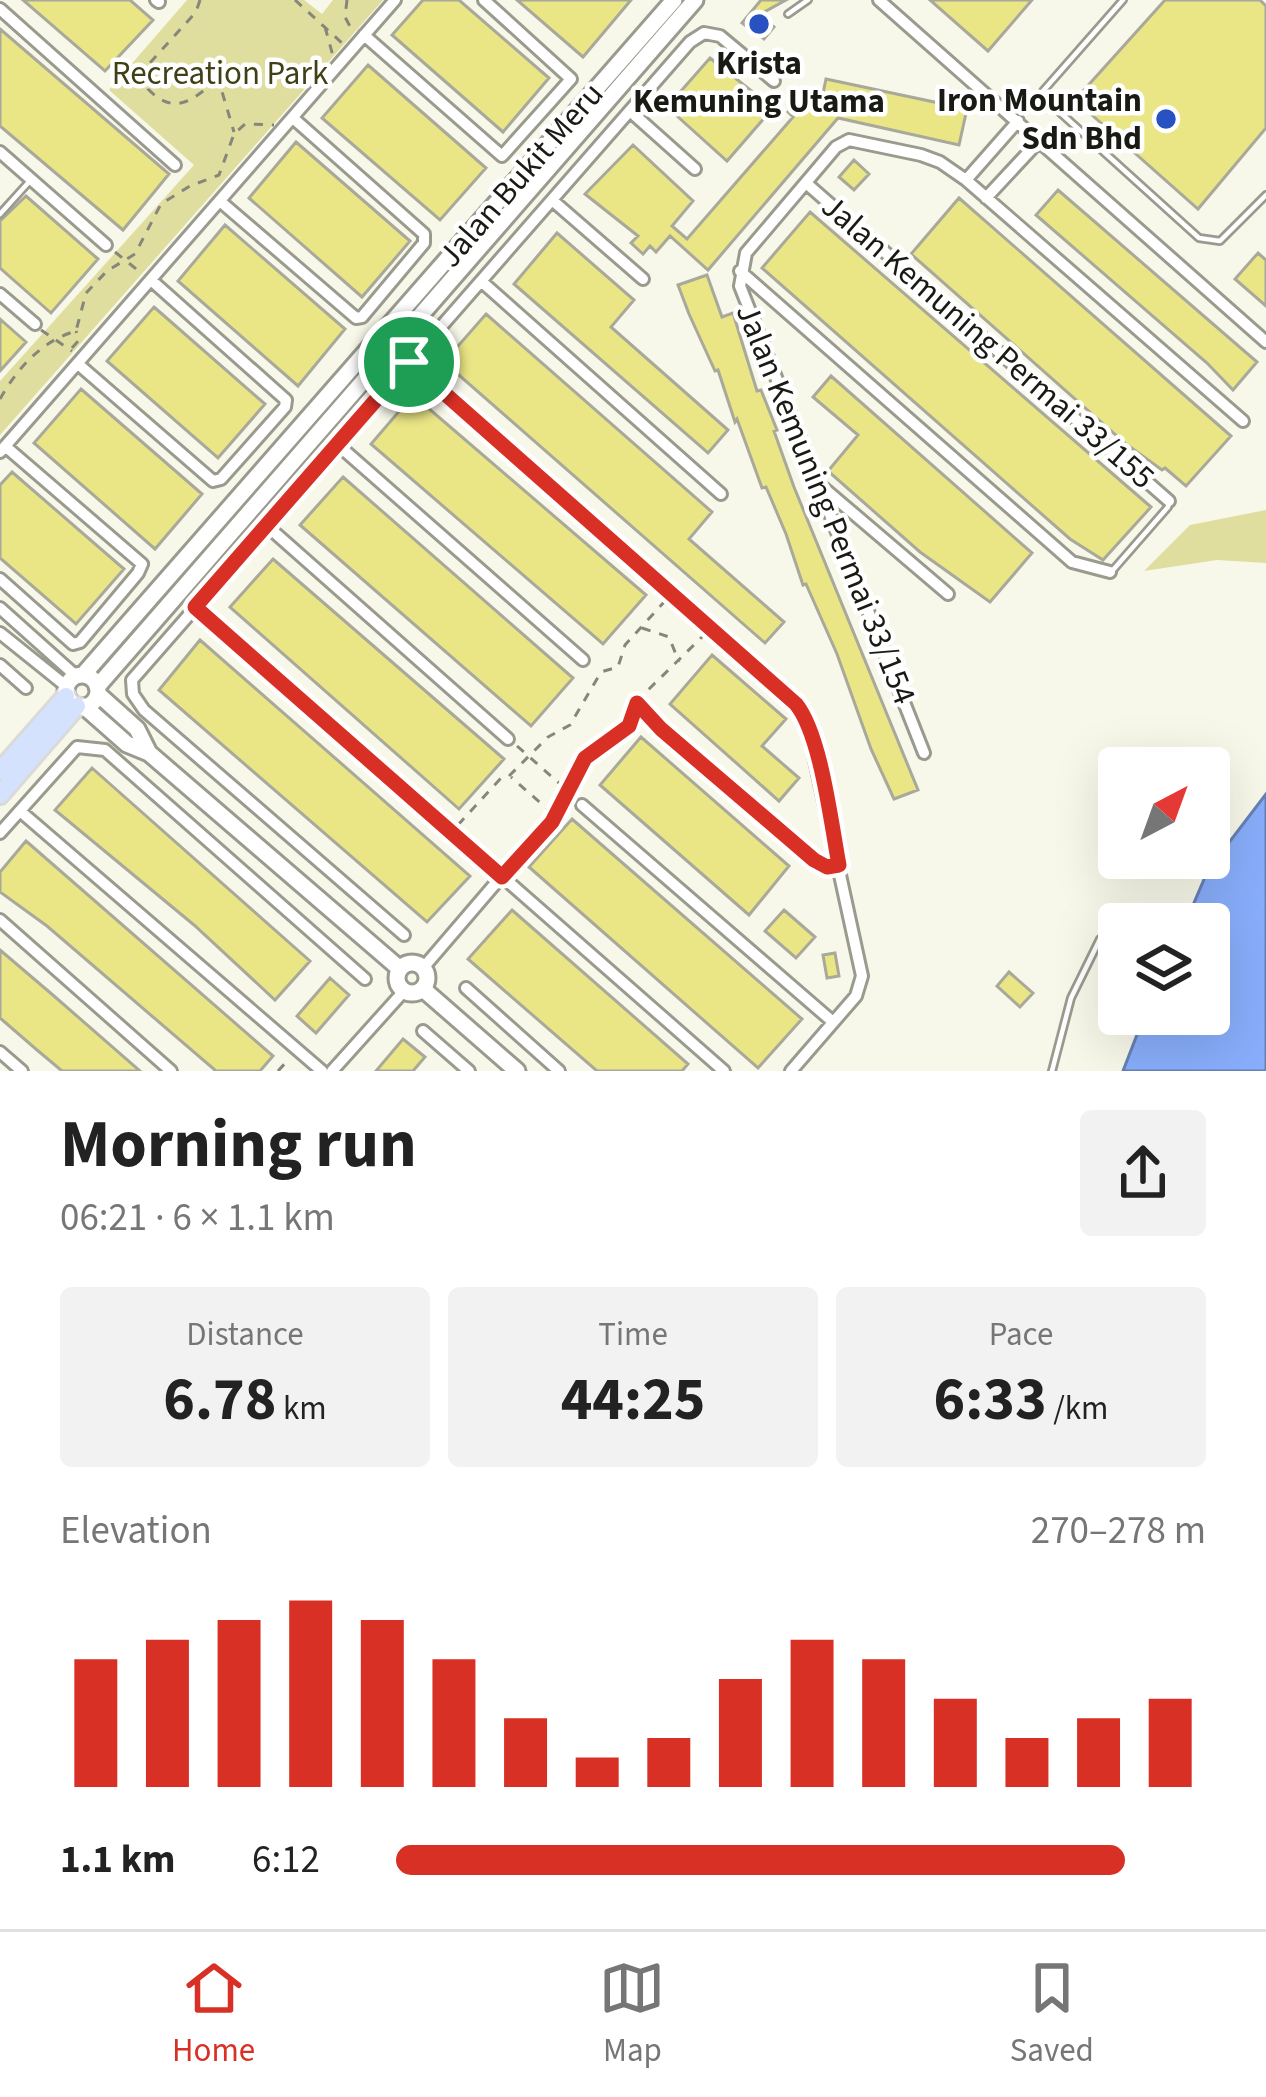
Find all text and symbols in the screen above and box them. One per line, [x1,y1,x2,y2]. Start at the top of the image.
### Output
marker: Krista Kemuning Utama [746,11,772,37]
place label: Krista Kemuning Utama [633,40,885,125]
park label: Recreation Park [112,50,329,97]
street label: Jalan Bukit Meru [427,72,615,278]
place label: Iron Mountain Sdn Bhd [937,77,1142,162]
marker: Iron Mountain Sdn Bhd [1153,106,1179,132]
street label: Jalan Kemuning Permai 33/155 [811,184,1165,500]
street label: Jalan Kemuning Permai 33/154 [724,297,928,711]
pin [358,311,460,413]
icon: arrive [376,329,442,395]
north arrow [1098,747,1230,879]
map controls [1098,747,1230,1035]
button: layers [1098,903,1230,1035]
text: Morning run [60,1098,417,1192]
button: share [1080,1110,1206,1236]
text: 06:21 · 6 × 1.1 km [60,1190,335,1246]
text: Distance [186,1311,304,1358]
text: Time [598,1311,668,1358]
text: Pace [989,1311,1053,1358]
text: 6.78 [163,1358,276,1443]
text: 44:25 [561,1358,705,1443]
text: 6:33 [934,1358,1047,1443]
text: km [276,1385,327,1432]
text: /km [1047,1385,1108,1432]
text: Elevation [60,1503,212,1559]
text: 270–278 m [1031,1503,1206,1559]
text: 1.1 km [60,1832,175,1888]
text: 6:12 [252,1832,320,1888]
tab: Home [172,1955,255,2074]
tab: Map [599,1955,665,2074]
tab: Saved [1010,1955,1094,2074]

